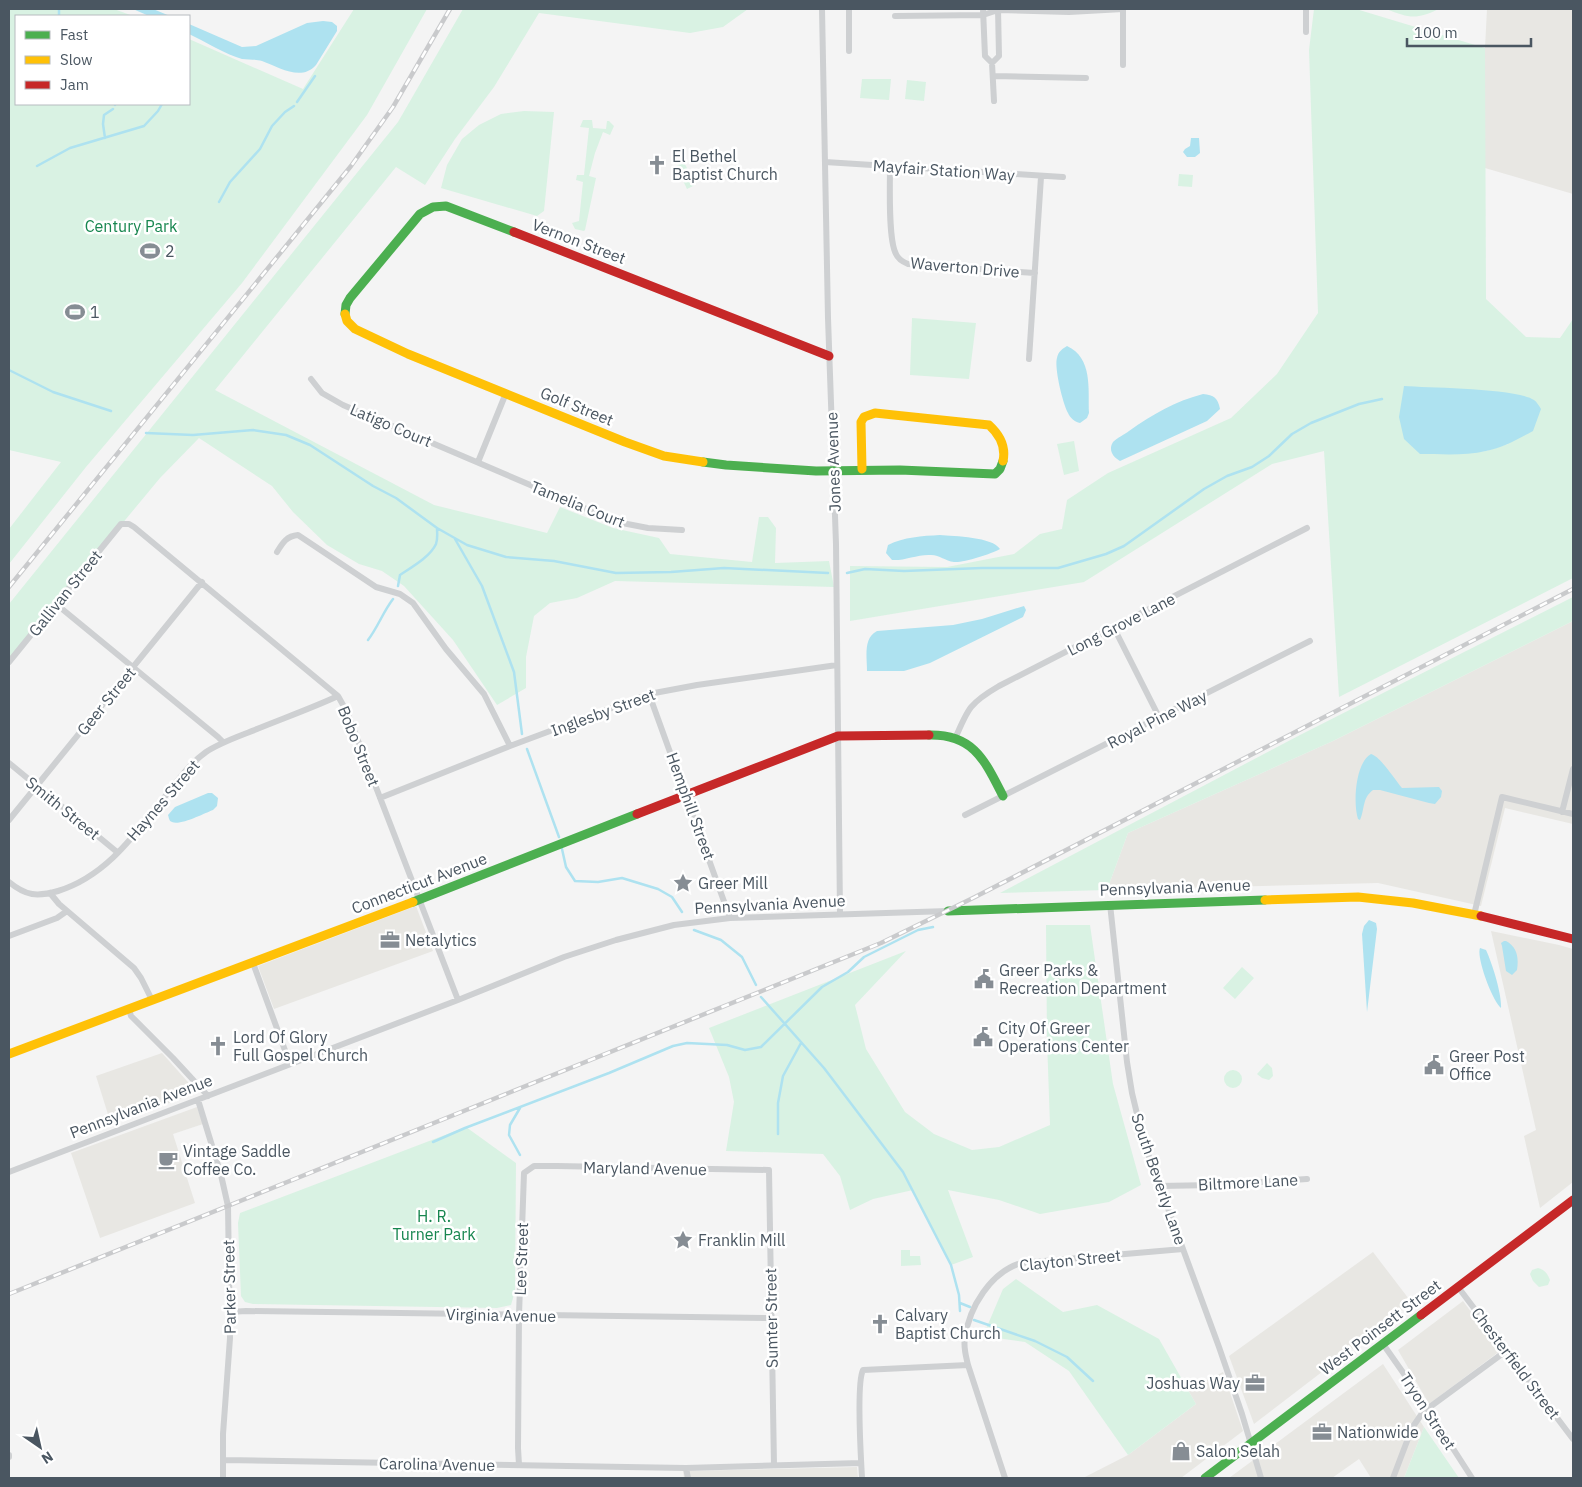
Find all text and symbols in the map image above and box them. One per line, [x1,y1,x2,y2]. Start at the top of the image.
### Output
legend [15,15,190,105]
scale bar [1407,15,1531,47]
text: 100 m [1414,23,1458,42]
text: Fast [60,25,88,44]
text: Slow [60,50,93,69]
text: Jam [60,75,89,94]
place label: El Bethel Baptist Church [672,146,778,184]
church icon: El Bethel Baptist Church [646,154,668,176]
street label: Mayfair Station Way [872,155,1016,185]
street label: Vernon Street [529,214,629,268]
park label: Century Park [85,216,178,236]
sports icon: 2 [139,240,161,262]
place label: 2 [165,241,175,261]
street label: Waverton Drive [910,252,1021,282]
sports icon: 1 [64,301,86,323]
place label: 1 [90,302,100,322]
street label: Golf Street [537,382,617,430]
street label: Latigo Court [347,399,435,451]
street label: Jones Avenue [821,411,845,512]
street label: Tamelia Court [528,476,628,532]
street label: Gallivan Street [24,546,106,640]
street label: Long Grove Lane [1064,588,1179,660]
street label: Geer Street [72,663,140,739]
street label: Inglesby Street [548,684,658,740]
street label: Royal Pine Way [1104,685,1210,753]
street label: Bobo Street [334,703,384,789]
street label: Hemphill Street [662,750,720,862]
street label: Haynes Street [122,755,204,845]
street label: Smith Street [22,772,104,844]
street label: Connecticut Avenue [348,848,490,918]
place icon: Greer Mill [672,872,694,894]
place label: Greer Mill [698,873,768,893]
street label: Pennsylvania Avenue [1099,874,1251,900]
street label: Pennsylvania Avenue [694,890,846,918]
office icon: Netalytics [379,929,401,951]
place label: Netalytics [405,930,477,950]
place label: Greer Parks & Recreation Department [999,960,1167,998]
public building icon: Greer Parks & Recreation Department [973,968,995,990]
place label: City Of Greer Operations Center [998,1018,1129,1056]
public building icon: City Of Greer Operations Center [972,1026,994,1048]
place label: Lord Of Glory Full Gospel Church [233,1027,368,1065]
church icon: Lord Of Glory Full Gospel Church [207,1035,229,1057]
place label: Greer Post Office [1449,1046,1525,1084]
public building icon: Greer Post Office [1423,1054,1445,1076]
street label: Pennsylvania Avenue [67,1070,215,1142]
street label: South Beverly Lane [1127,1111,1191,1248]
place label: Vintage Saddle Coffee Co. [183,1141,291,1179]
cafe icon: Vintage Saddle Coffee Co. [157,1149,179,1171]
street label: Maryland Avenue [583,1157,707,1179]
street label: Biltmore Lane [1198,1169,1299,1195]
park label: H. R. Turner Park [392,1206,476,1244]
street label: Lee Street [510,1222,532,1296]
place icon: Franklin Mill [672,1229,694,1251]
place label: Franklin Mill [698,1230,785,1250]
street label: Parker Street [218,1240,240,1334]
street label: Clayton Street [1018,1245,1122,1275]
street label: Sumter Street [760,1268,782,1368]
street label: West Poinsett Street [1315,1275,1445,1379]
street label: Chesterfield Street [1467,1303,1565,1423]
street label: Virginia Avenue [446,1304,557,1326]
place label: Calvary Baptist Church [895,1305,1001,1343]
church icon: Calvary Baptist Church [869,1313,891,1335]
street label: Tryon Street [1396,1369,1460,1453]
office icon: Joshuas Way [1244,1372,1266,1394]
place label: Joshuas Way [1146,1373,1240,1393]
office icon: Nationwide [1311,1421,1333,1443]
north arrow [15,1422,65,1472]
place label: Nationwide [1337,1422,1419,1442]
shop icon: Salon Selah [1170,1440,1192,1462]
place label: Salon Selah [1196,1441,1280,1461]
text: N [38,1447,57,1468]
street label: Carolina Avenue [379,1453,496,1475]

